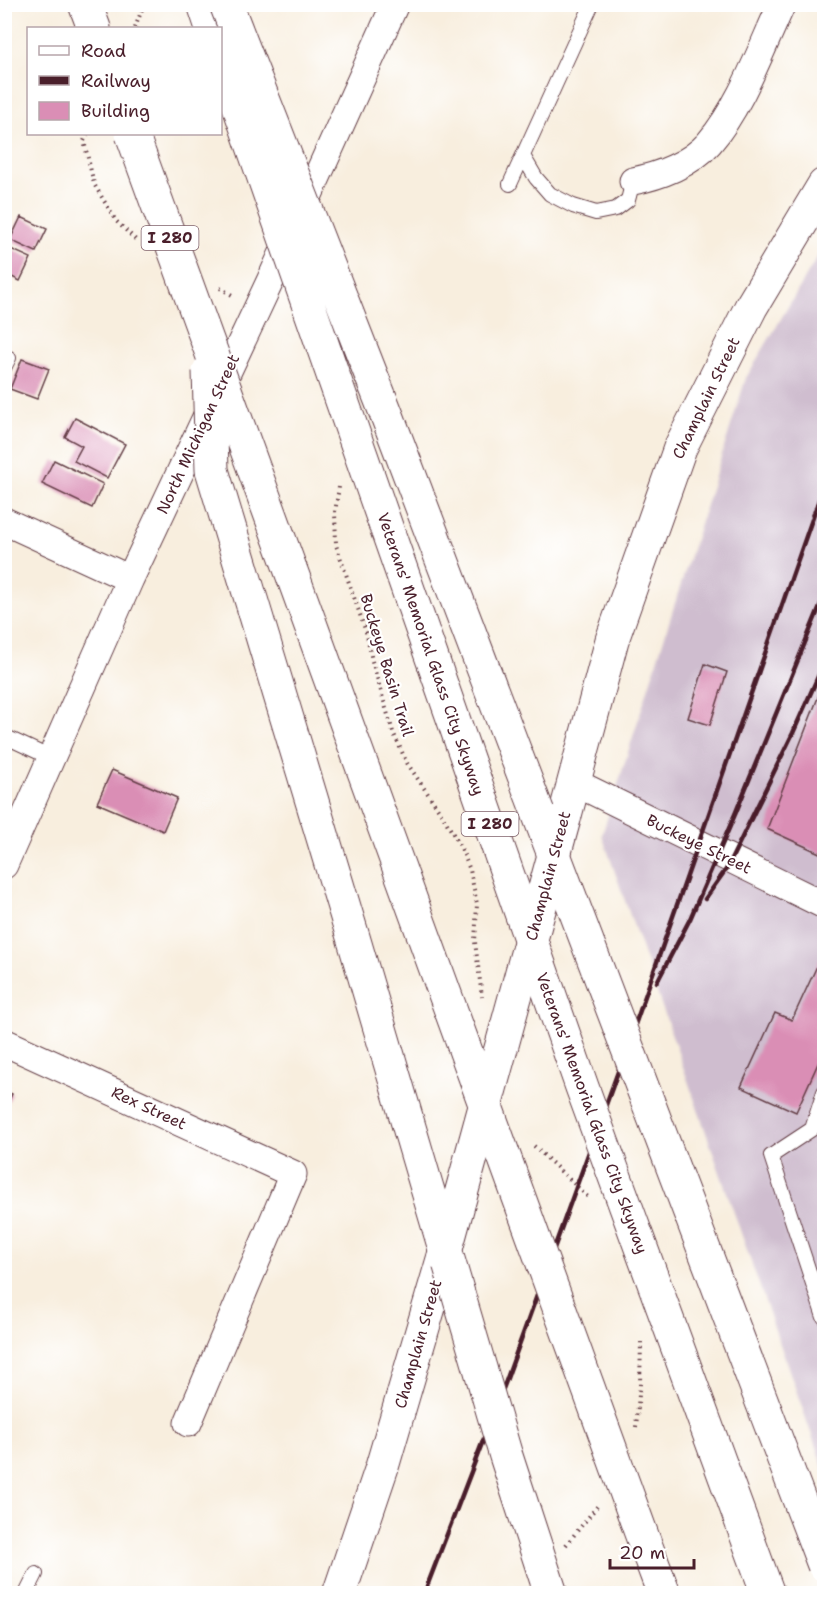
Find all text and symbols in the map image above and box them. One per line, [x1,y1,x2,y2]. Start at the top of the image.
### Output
legend [27,27,222,135]
text: Road [81,39,126,63]
text: Railway [81,69,151,93]
text: Building [81,99,150,123]
road number: I 280 [142,226,198,250]
street label: Champlain Street [667,333,745,463]
street label: North Michigan Street [152,351,244,517]
street label: Veterans' Memorial Glass City Skyway [373,510,489,798]
street label: Buckeye Basin Trail [355,591,419,739]
street label: Champlain Street [521,809,575,943]
street label: Buckeye Street [643,809,755,879]
road number: I 280 [462,812,518,836]
street label: Veterans' Memorial Glass City Skyway [531,970,653,1256]
street label: Rex Street [108,1081,190,1135]
street label: Champlain Street [390,1277,446,1411]
scale bar [610,1532,694,1570]
text: 20 m [619,1541,665,1565]

